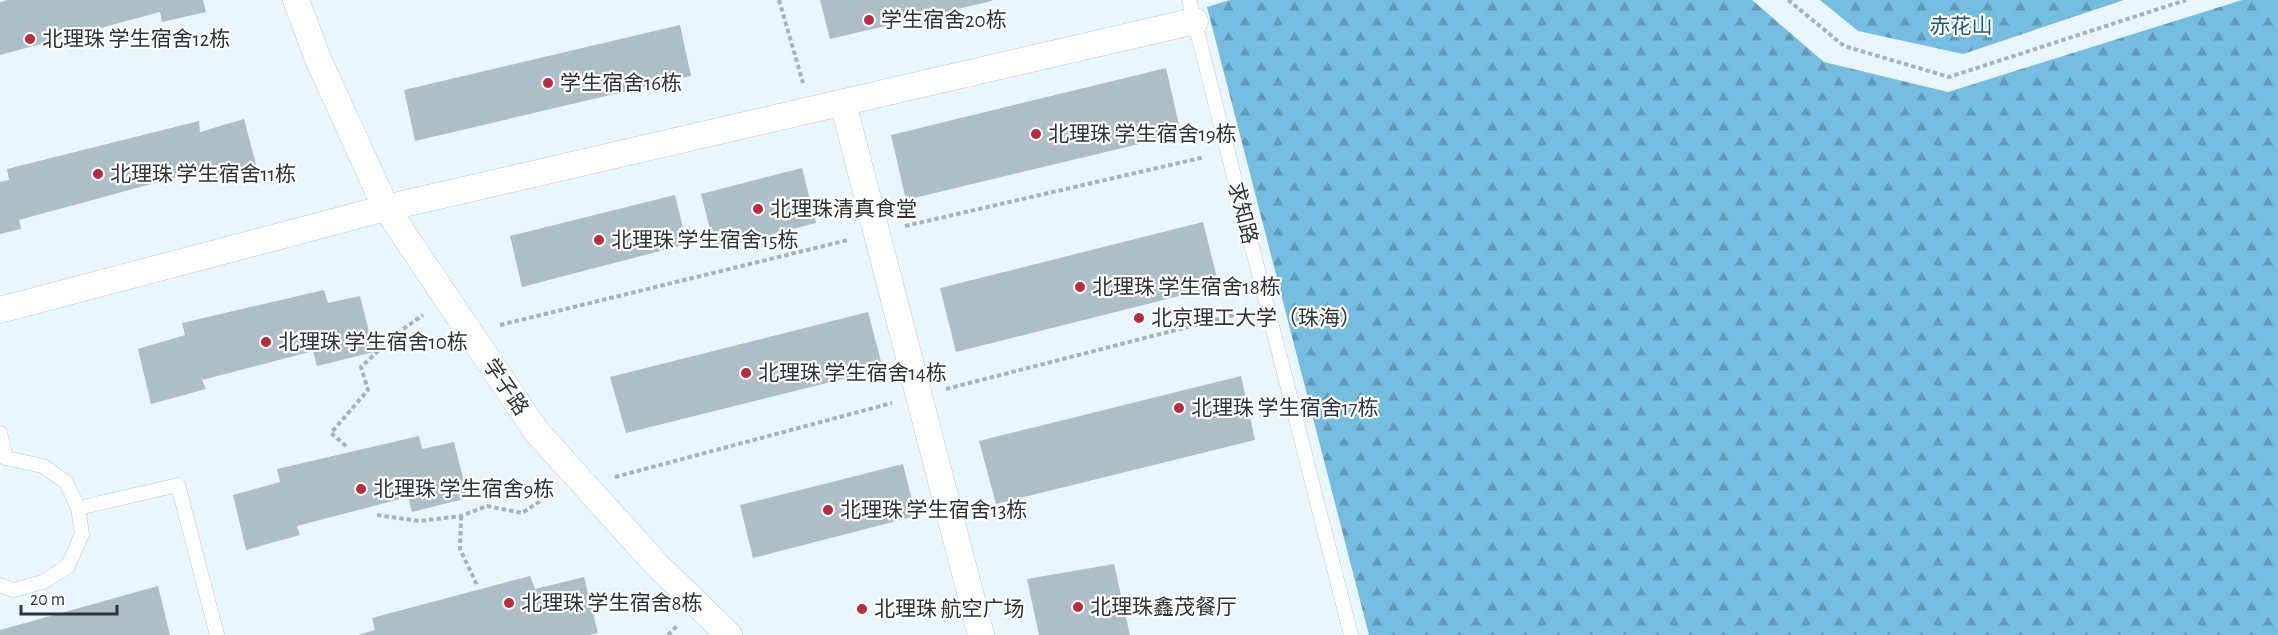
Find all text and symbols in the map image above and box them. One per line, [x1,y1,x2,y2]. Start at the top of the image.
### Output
place label: 学生宿舍20栋 [881,9,1007,31]
marker: 学生宿舍20栋 [862,13,876,27]
park label: 赤花山 [1930,15,1993,37]
place label: 北理珠 学生宿舍12栋 [42,28,230,50]
marker: 北理珠 学生宿舍12栋 [23,32,37,46]
place label: 学生宿舍16栋 [560,72,682,94]
marker: 学生宿舍16栋 [541,76,555,90]
place label: 北理珠 学生宿舍19栋 [1048,123,1237,145]
marker: 北理珠 学生宿舍19栋 [1029,127,1043,141]
place label: 北理珠 学生宿舍11栋 [110,163,296,185]
marker: 北理珠 学生宿舍11栋 [91,167,105,181]
street label: 求知路 [1225,180,1261,246]
place label: 北理珠清真食堂 [770,198,917,220]
marker: 北理珠清真食堂 [751,202,765,216]
place label: 北理珠 学生宿舍15栋 [611,229,798,251]
marker: 北理珠 学生宿舍15栋 [592,233,606,247]
place label: 北理珠 学生宿舍18栋 [1092,276,1281,298]
marker: 北理珠 学生宿舍18栋 [1073,280,1087,294]
place label: 北京理工大学（珠海） [1151,307,1361,329]
marker: 北京理工大学（珠海） [1132,311,1146,325]
place label: 北理珠 学生宿舍10栋 [278,331,468,353]
marker: 北理珠 学生宿舍10栋 [259,335,273,349]
street label: 学子路 [479,355,533,419]
place label: 北理珠 学生宿舍14栋 [758,362,947,384]
marker: 北理珠 学生宿舍14栋 [739,366,753,380]
place label: 北理珠 学生宿舍17栋 [1191,397,1378,419]
marker: 北理珠 学生宿舍17栋 [1172,401,1186,415]
place label: 北理珠 学生宿舍9栋 [373,478,554,500]
marker: 北理珠 学生宿舍9栋 [354,482,368,496]
place label: 北理珠 学生宿舍13栋 [840,499,1027,521]
marker: 北理珠 学生宿舍13栋 [821,503,835,517]
scale bar [21,578,117,616]
text: 20 m [30,591,65,609]
place label: 北理珠 学生宿舍8栋 [521,592,702,614]
marker: 北理珠 学生宿舍8栋 [502,596,516,610]
place label: 北理珠鑫茂餐厅 [1090,596,1237,618]
place label: 北理珠 航空广场 [874,598,1024,620]
marker: 北理珠鑫茂餐厅 [1071,600,1085,614]
marker: 北理珠 航空广场 [855,602,869,616]

